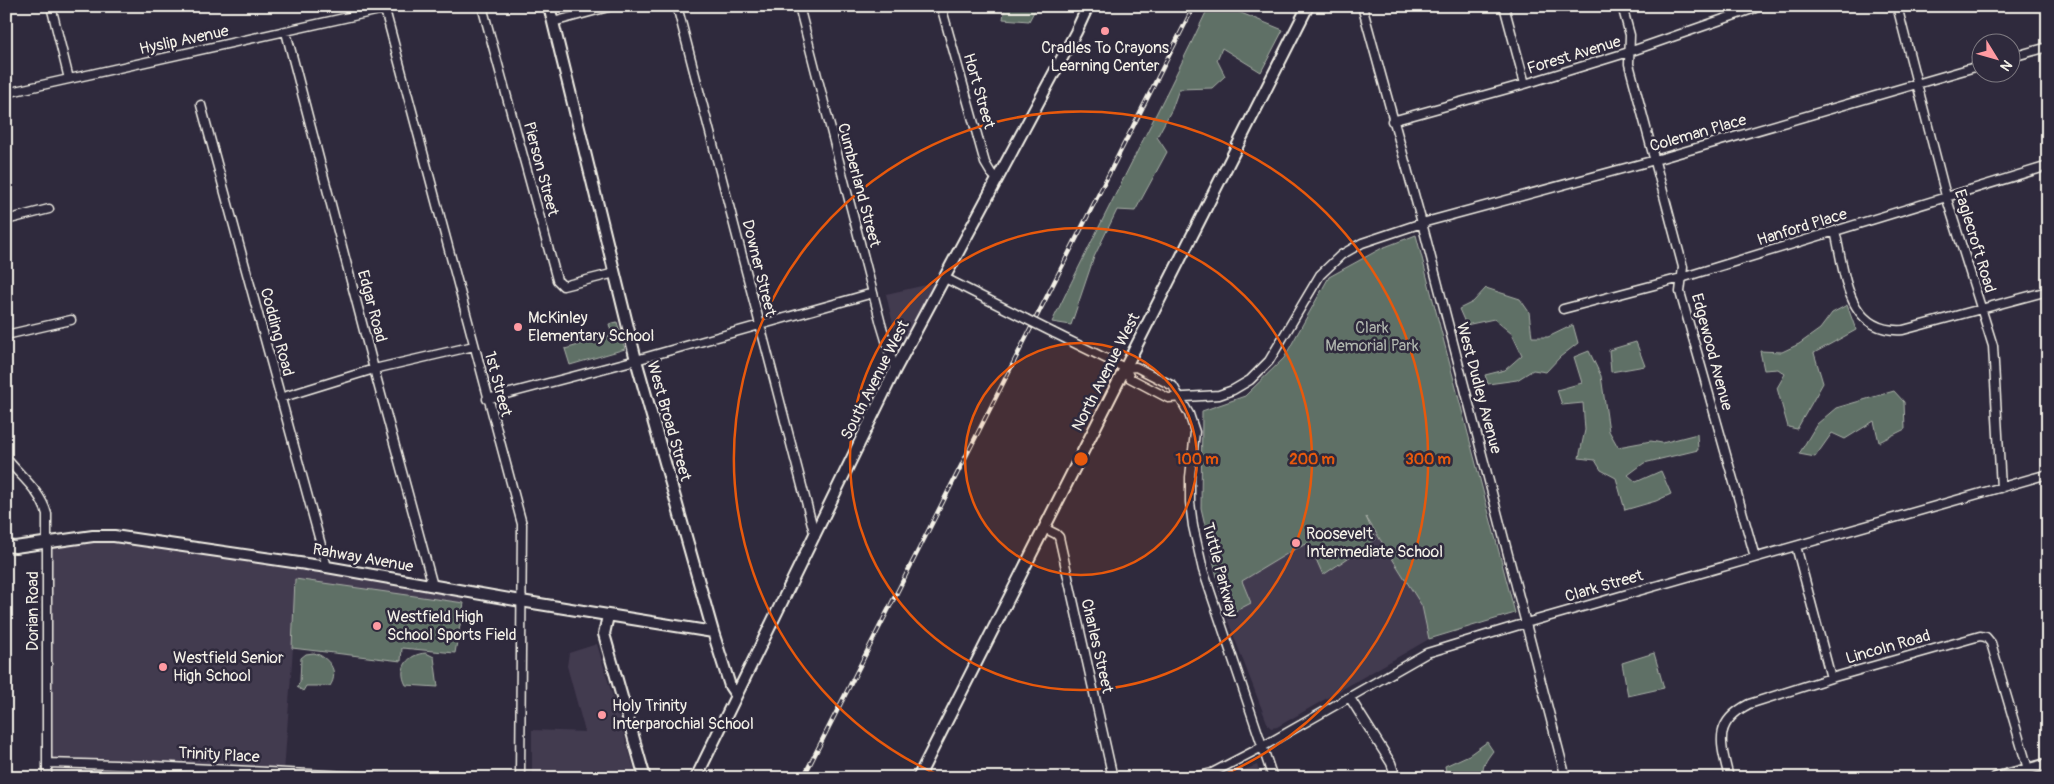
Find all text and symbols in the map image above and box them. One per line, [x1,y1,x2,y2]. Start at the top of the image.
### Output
street label: Hyslip Avenue [137,21,231,59]
marker: Cradles To Crayons Learning Center [1099,25,1111,37]
street label: Forest Avenue [1525,31,1623,79]
north arrow [1972,32,2022,82]
place label: Cradles To Crayons Learning Center [1041,38,1169,76]
street label: Hort Street [959,51,999,132]
text: N [1996,57,2016,74]
street label: Coleman Place [1647,110,1749,156]
street label: Pierson Street [519,120,563,219]
street label: Cumberland Street [833,121,885,250]
street label: Eaglecroft Road [1950,187,2000,295]
street label: Hanford Place [1755,204,1850,250]
street label: Downer Street [737,218,781,319]
street label: Edgar Road [353,268,391,344]
street label: Codding Road [256,286,298,378]
street label: Edgewood Avenue [1687,291,1737,413]
place label: McKinley Elementary School [528,308,654,346]
street label: North Avenue West [1067,309,1145,435]
street label: South Avenue West [836,317,914,443]
park label: Clark Memorial Park [1325,318,1419,356]
street label: West Dudley Avenue [1452,320,1506,456]
marker: McKinley Elementary School [512,321,524,333]
street label: 1st Street [480,349,516,419]
street label: West Broad Street [642,359,696,484]
centre of rings [1072,450,1090,468]
text: 100 m [1176,450,1218,469]
text: 200 m [1289,450,1335,469]
text: 300 m [1405,450,1451,469]
street label: Tuttle Parkway [1198,520,1242,620]
place label: Roosevelt Intermediate School [1306,524,1443,562]
marker: Roosevelt Intermediate School [1290,537,1302,549]
street label: Rahway Avenue [311,539,415,577]
street label: Clark Street [1563,565,1646,607]
street label: Dorian Road [23,571,43,651]
street label: Charles Street [1076,597,1118,696]
place label: Westfield High School Sports Field [387,607,517,645]
marker: Westfield High School Sports Field [371,620,383,632]
street label: Lincoln Road [1843,625,1933,669]
place label: Westfield Senior High School [173,648,284,686]
marker: Westfield Senior High School [157,661,169,673]
place label: Holy Trinity Interparochial School [612,696,754,734]
marker: Holy Trinity Interparochial School [596,709,608,721]
street label: Trinity Place [178,743,260,767]

